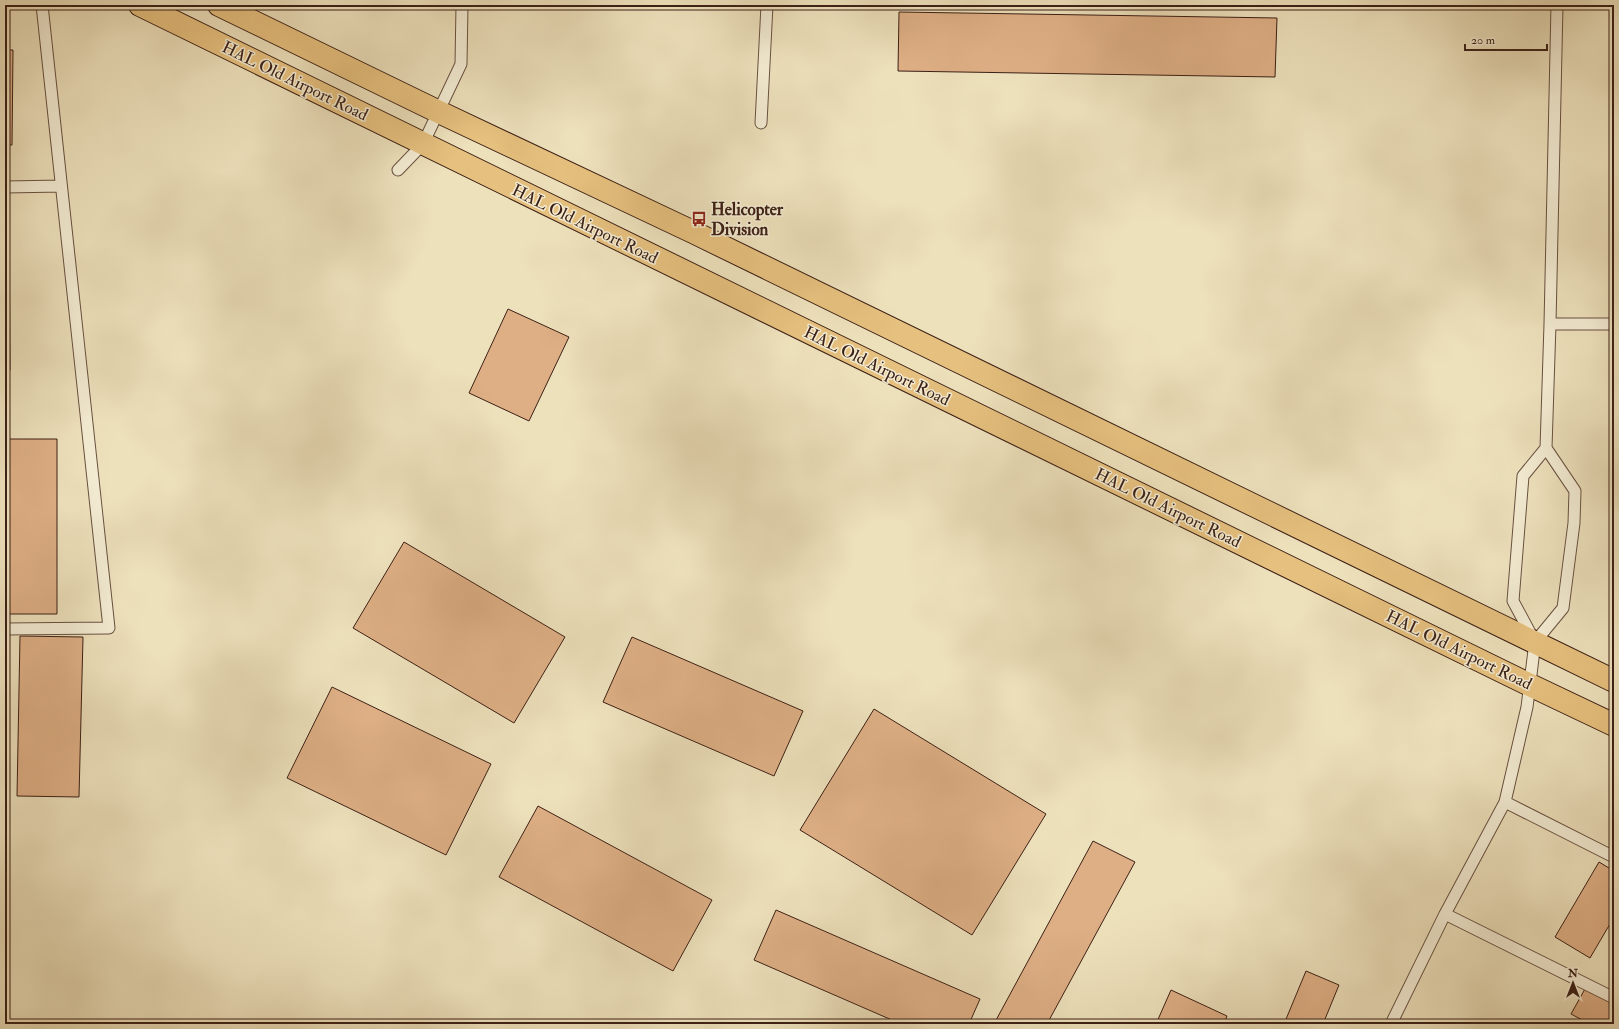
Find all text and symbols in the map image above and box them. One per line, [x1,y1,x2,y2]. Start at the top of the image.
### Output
scale bar [1465,26,1547,52]
text: 20 m [1471,33,1496,48]
street label: HAL Old Airport Road [218,36,372,127]
street label: HAL Old Airport Road [508,179,662,270]
place label: Helicopter Division [711,199,784,240]
bus stop icon: Helicopter Division [690,210,708,228]
street label: HAL Old Airport Road [800,321,954,412]
street label: HAL Old Airport Road [1091,463,1245,554]
street label: HAL Old Airport Road [1382,605,1536,696]
north arrow [1553,963,1593,1003]
text: N [1567,967,1579,980]

